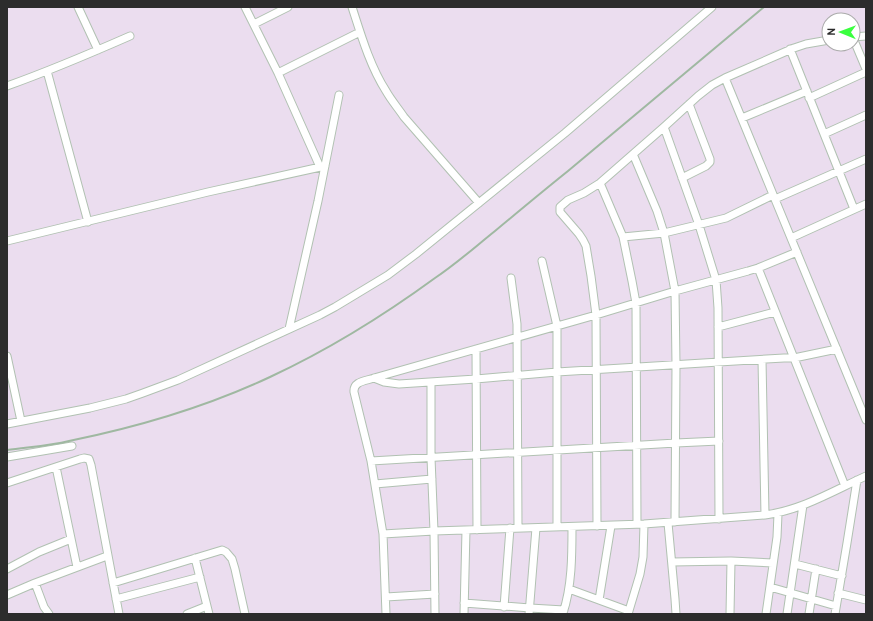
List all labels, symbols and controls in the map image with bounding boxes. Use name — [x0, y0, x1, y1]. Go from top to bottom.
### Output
north arrow — [821, 12, 861, 52]
text: N — [825, 28, 839, 36]

